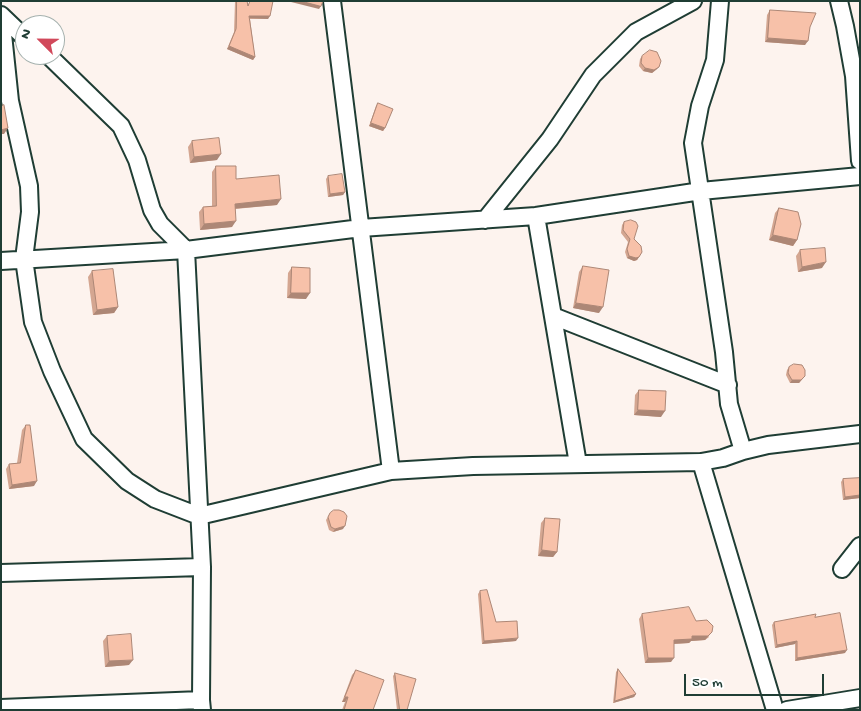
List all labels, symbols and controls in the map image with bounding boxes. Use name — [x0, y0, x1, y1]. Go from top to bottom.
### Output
north arrow — [15, 15, 65, 65]
text: N — [17, 27, 36, 42]
scale bar — [686, 664, 826, 696]
text: 50 m — [692, 674, 723, 692]

